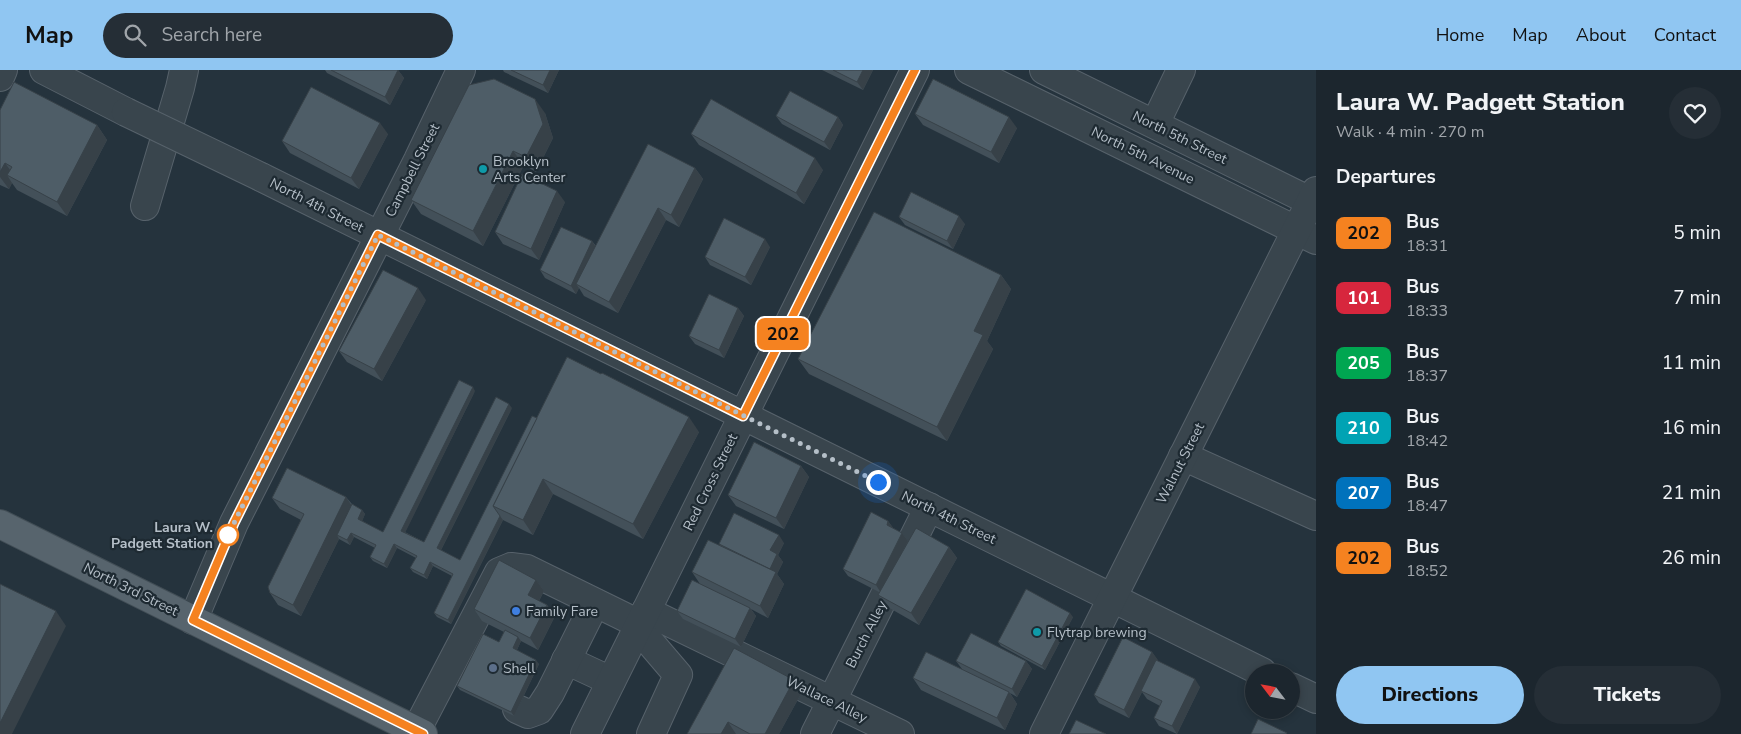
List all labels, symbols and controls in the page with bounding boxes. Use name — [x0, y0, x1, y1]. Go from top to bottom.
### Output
search box — [103, 13, 453, 58]
text: Map — [25, 19, 73, 51]
icon: search — [121, 21, 149, 49]
text: Search here — [161, 22, 262, 48]
text: Home — [1436, 23, 1484, 47]
text: Map — [1512, 23, 1548, 47]
text: About — [1576, 23, 1626, 47]
text: Contact — [1654, 23, 1716, 47]
text: Laura W. Padgett Station — [1336, 86, 1625, 118]
button: heart — [1669, 87, 1721, 139]
street label: North 5th Street — [1129, 106, 1230, 169]
street label: Campbell Street — [381, 120, 444, 220]
text: Walk · 4 min · 270 m — [1336, 121, 1484, 143]
street label: North 5th Avenue — [1088, 122, 1197, 189]
place label: Brooklyn Arts Center — [493, 152, 565, 187]
marker: Brooklyn Arts Center — [477, 163, 489, 175]
text: Departures — [1336, 164, 1436, 190]
street label: North 4th Street — [267, 174, 367, 237]
text: Bus — [1406, 209, 1439, 235]
text: 5 min — [1673, 220, 1721, 246]
text: 202 — [1347, 221, 1380, 245]
text: 18:31 — [1406, 235, 1448, 257]
text: Bus — [1406, 274, 1439, 300]
text: 7 min — [1673, 285, 1721, 311]
text: 101 — [1347, 286, 1380, 310]
text: 18:33 — [1406, 300, 1448, 322]
line badge: 202 — [754, 318, 812, 350]
text: 202 — [767, 322, 799, 346]
text: Bus — [1406, 339, 1439, 365]
text: 11 min — [1662, 350, 1721, 376]
text: 205 — [1347, 351, 1380, 375]
text: 18:37 — [1406, 365, 1448, 387]
text: Bus — [1406, 404, 1439, 430]
text: 16 min — [1662, 415, 1721, 441]
text: 210 — [1347, 416, 1380, 440]
street label: Walnut Street — [1152, 419, 1209, 507]
street label: Red Cross Street — [679, 430, 742, 534]
text: 18:42 — [1406, 430, 1448, 452]
text: Bus — [1406, 469, 1439, 495]
your location — [866, 470, 891, 495]
text: 21 min — [1662, 480, 1721, 506]
text: 207 — [1347, 481, 1380, 505]
street label: North 4th Street — [898, 486, 999, 549]
text: 18:47 — [1406, 495, 1448, 517]
place label: Laura W. Padgett Station — [111, 518, 213, 553]
marker: Laura W. Padgett Station — [217, 524, 239, 546]
text: Bus — [1406, 534, 1439, 560]
text: 26 min — [1662, 545, 1721, 571]
text: 202 — [1347, 546, 1380, 570]
street label: North 3rd Street — [80, 558, 181, 621]
text: 18:52 — [1406, 560, 1448, 582]
street label: Burch Alley — [841, 597, 892, 671]
place label: Family Fare — [526, 602, 598, 621]
marker: Family Fare — [510, 605, 522, 617]
place label: Flytrap brewing — [1047, 623, 1147, 642]
marker: Flytrap brewing — [1031, 626, 1043, 638]
place label: Shell — [503, 659, 536, 678]
marker: Shell — [487, 662, 499, 674]
north arrow — [1245, 664, 1300, 719]
map controls — [1245, 664, 1300, 719]
button: Directions — [1336, 666, 1524, 724]
button: Tickets — [1534, 666, 1721, 724]
street label: Wallace Alley — [783, 672, 871, 728]

